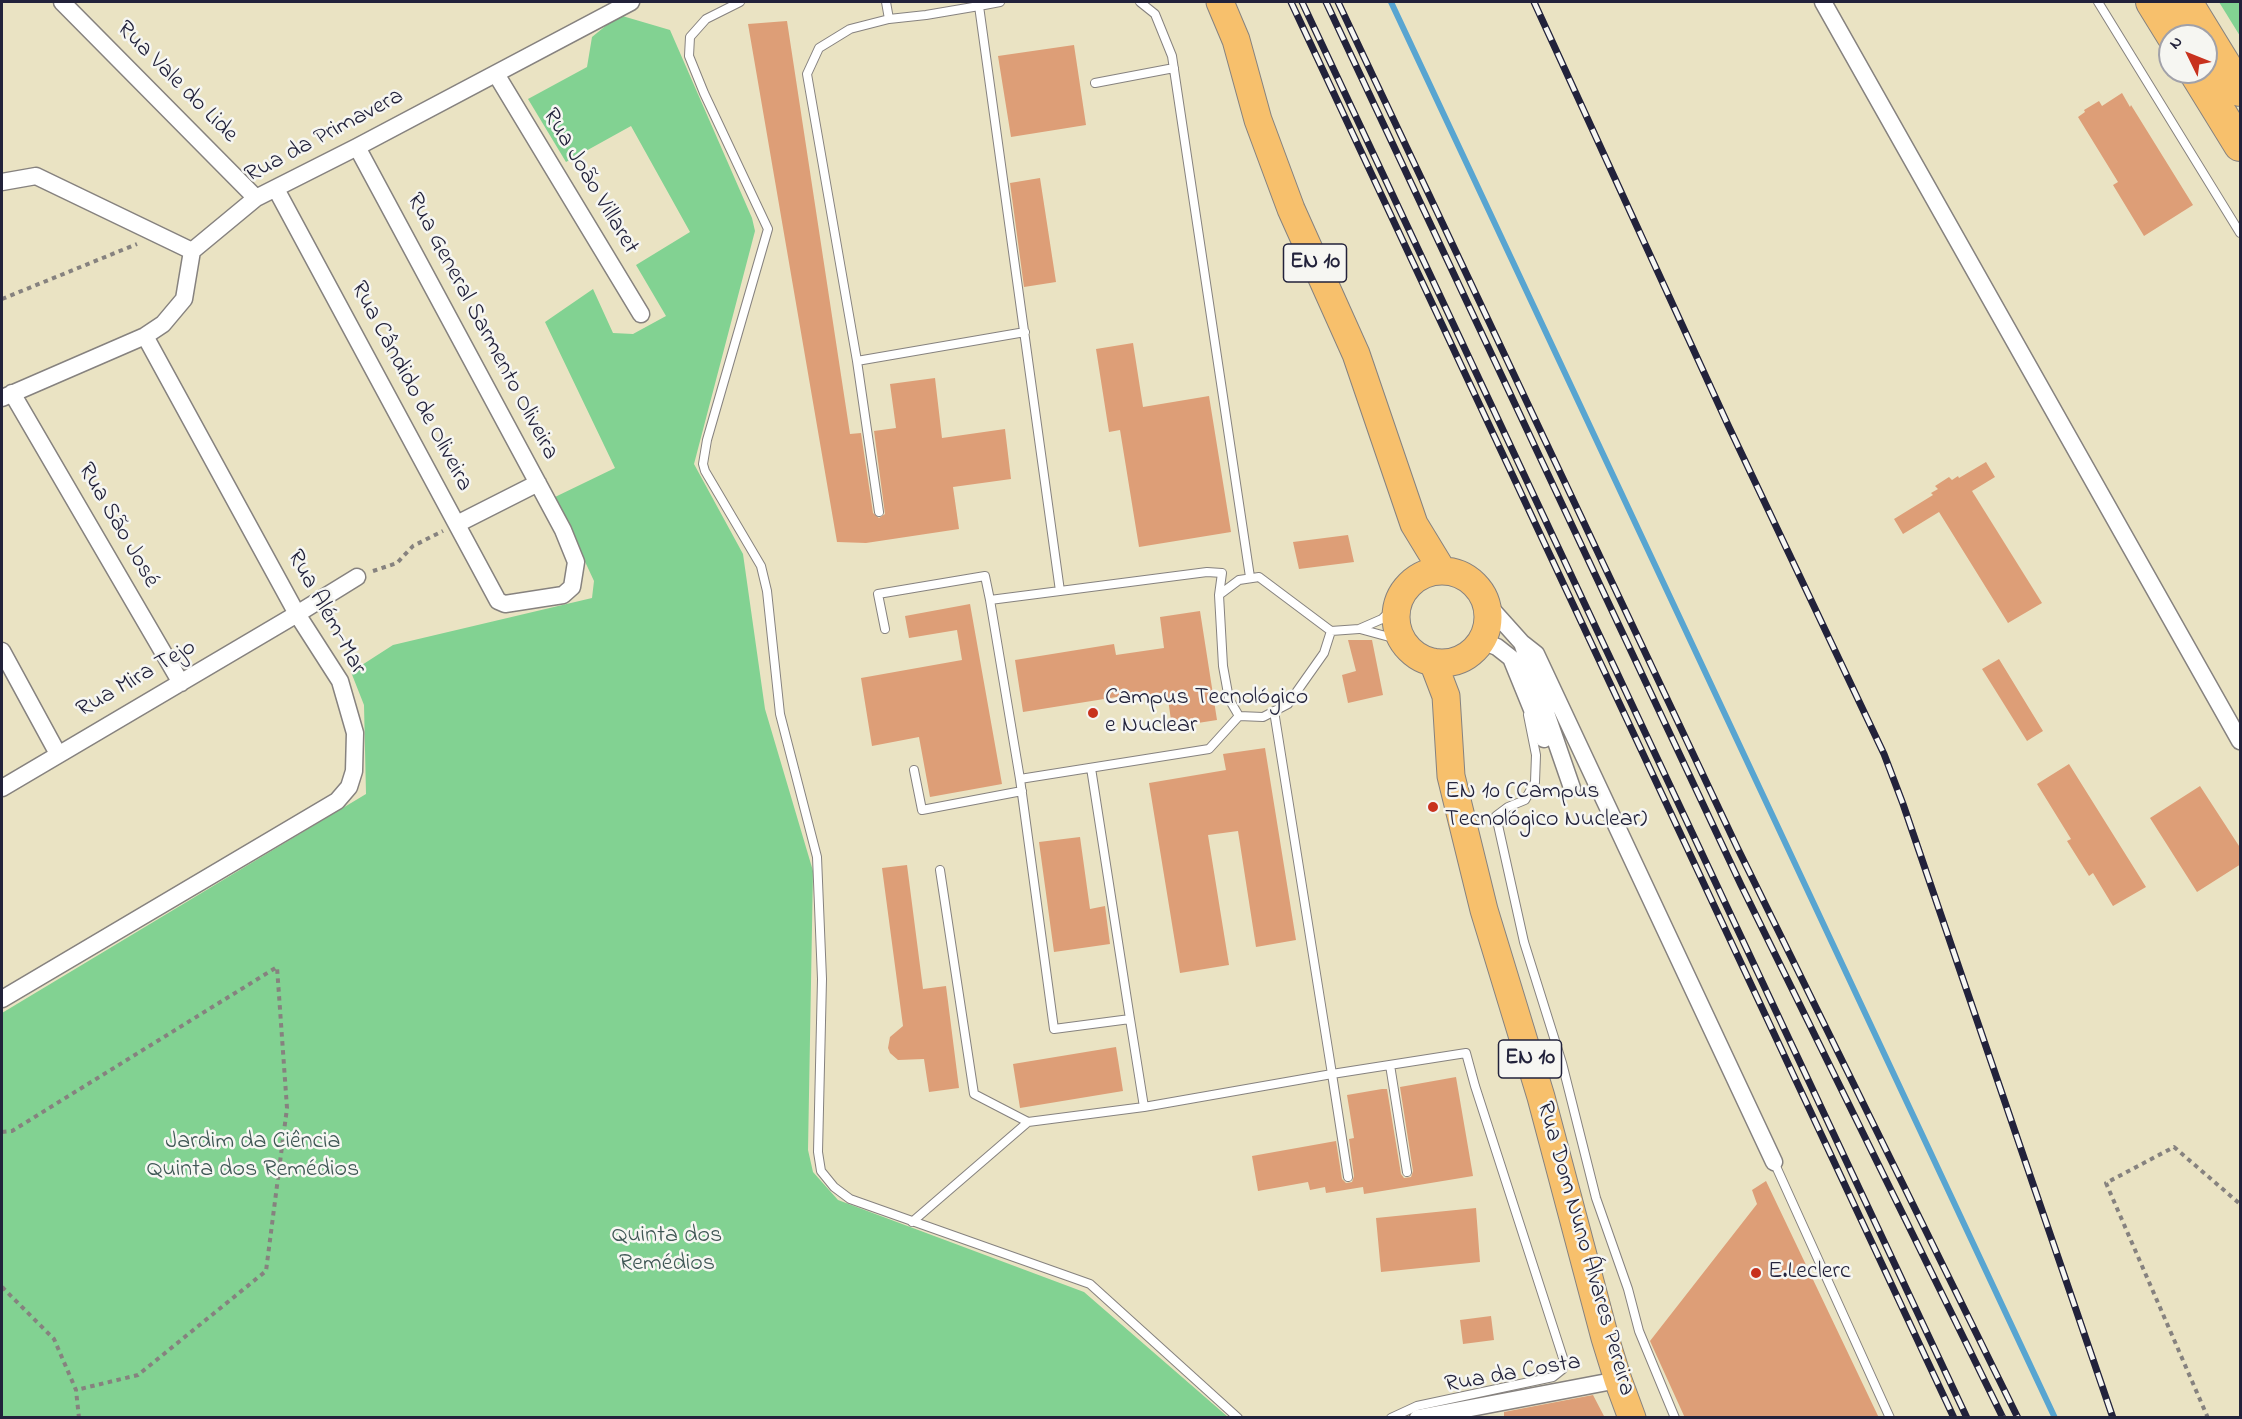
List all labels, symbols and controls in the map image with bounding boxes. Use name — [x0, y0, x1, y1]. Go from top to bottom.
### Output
street label: Rua Vale do Lide — [109, 16, 243, 150]
north arrow — [2158, 24, 2218, 84]
text: N — [2164, 31, 2189, 55]
street label: Rua da Primavera — [241, 83, 409, 191]
street label: Rua João Villaret — [534, 104, 644, 260]
street label: Rua General Sarmento Oliveira — [398, 189, 564, 465]
road number: EN 10 — [1284, 244, 1346, 282]
street label: Rua Cândido de Oliveira — [342, 277, 478, 497]
street label: Rua São José — [70, 459, 164, 593]
street label: Rua Além-Mar — [279, 546, 371, 680]
street label: Rua Mira Tejo — [72, 634, 202, 726]
place label: Campus Tecnológico e Nuclear — [1105, 685, 1308, 741]
marker: Campus Tecnológico e Nuclear — [1086, 706, 1100, 720]
place label: EN 10 (Campus Tecnológico Nuclear) — [1445, 779, 1647, 835]
marker: EN 10 (Campus Tecnológico Nuclear) — [1426, 800, 1440, 814]
road number: EN 10 — [1498, 1040, 1562, 1078]
street label: Rua Dom Nuno Álvares Pereira — [1528, 1099, 1640, 1399]
park label: Jardim da Ciência Quinta dos Remédios — [147, 1129, 359, 1185]
park label: Quinta dos Remédios — [612, 1223, 722, 1279]
place label: E.Leclerc — [1768, 1259, 1851, 1287]
marker: E.Leclerc — [1749, 1266, 1763, 1280]
street label: Rua da Costa — [1443, 1349, 1583, 1401]

